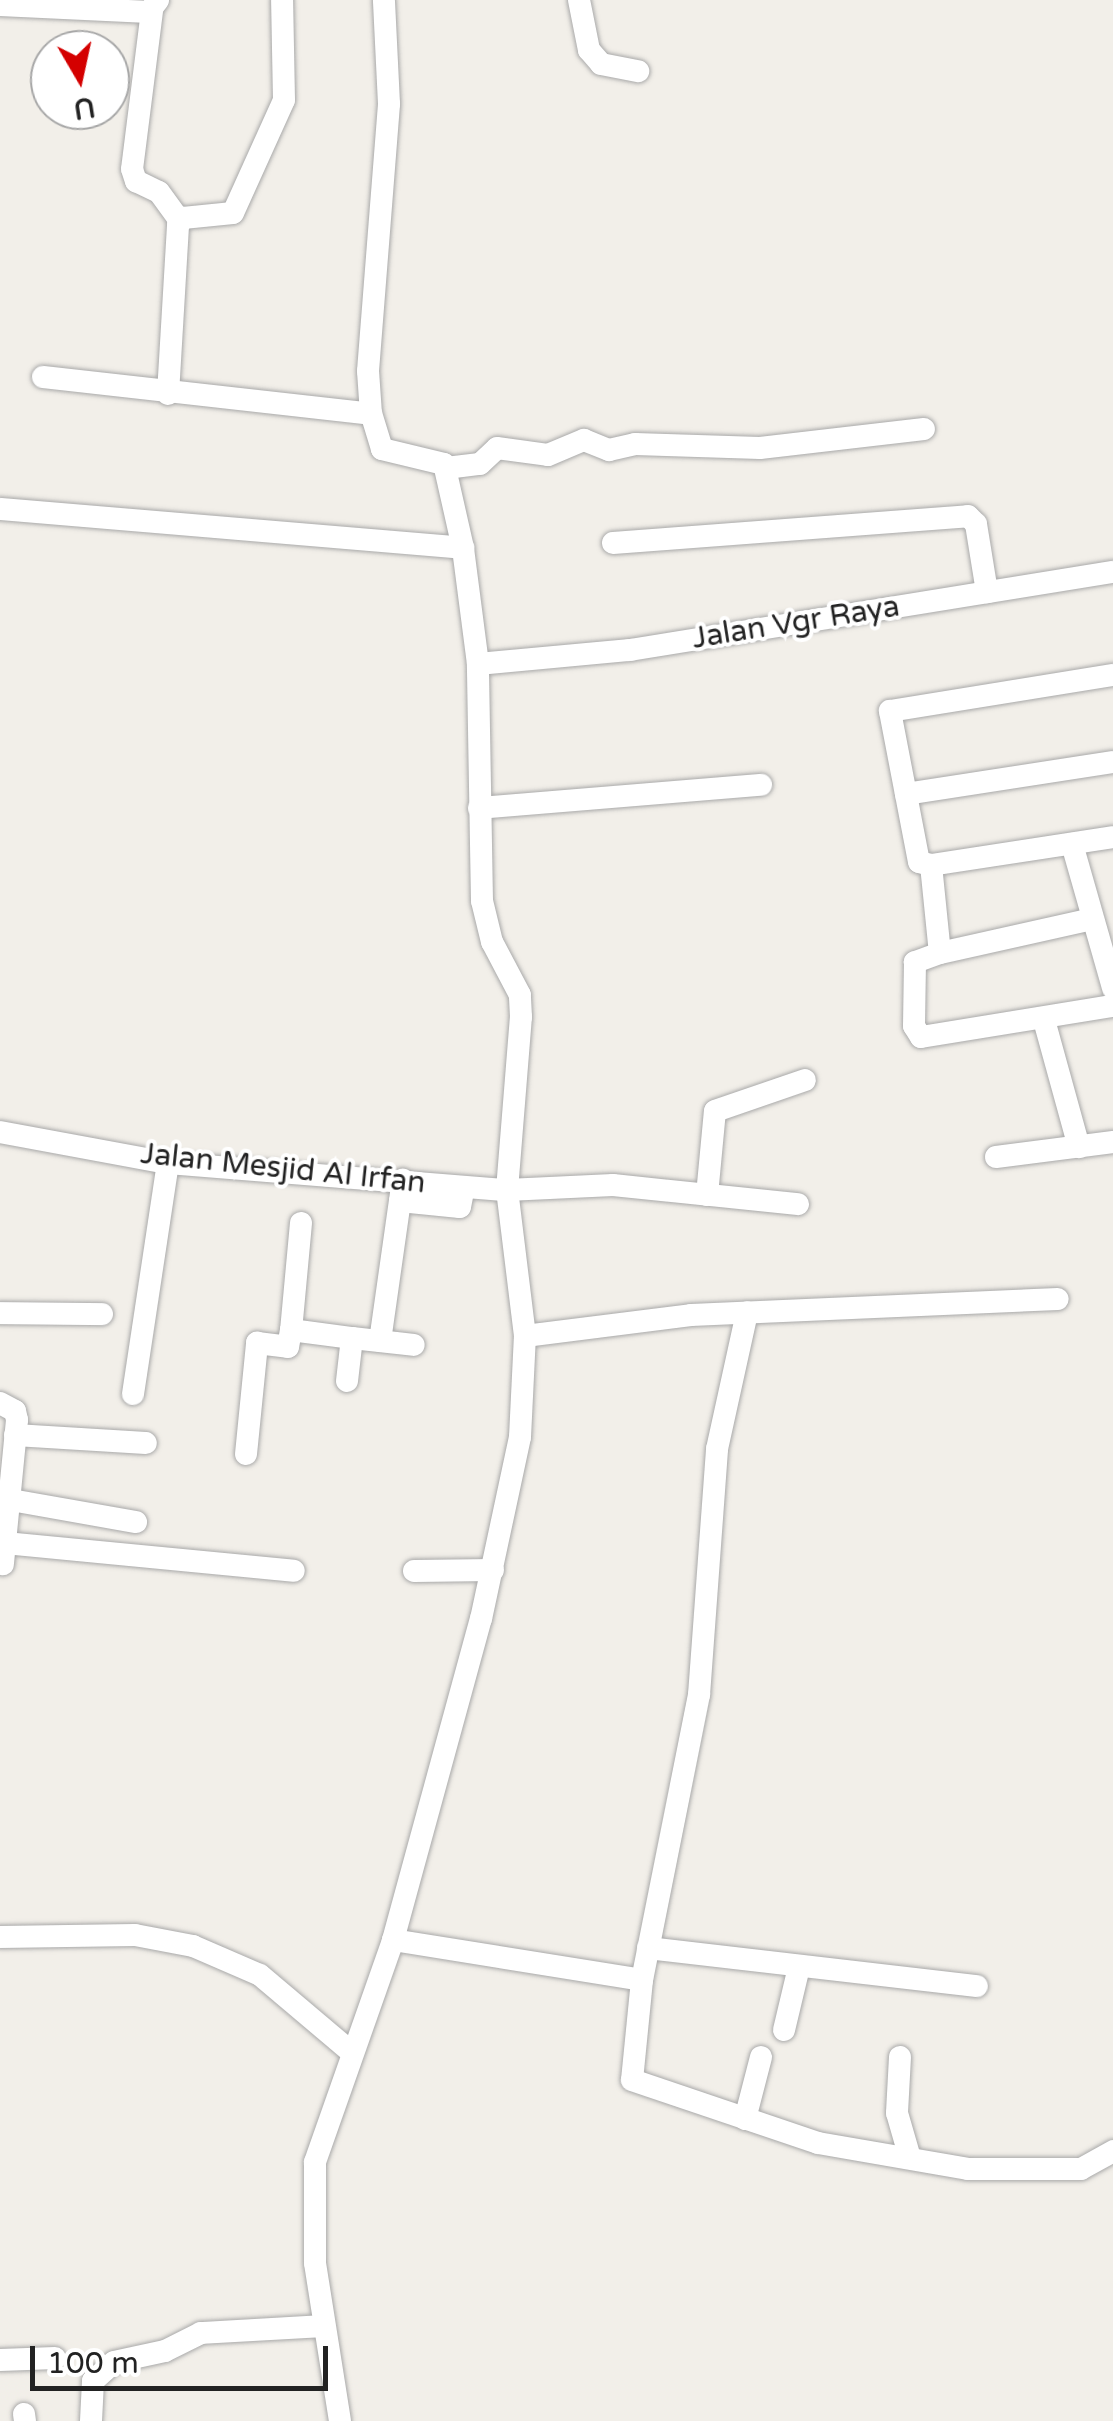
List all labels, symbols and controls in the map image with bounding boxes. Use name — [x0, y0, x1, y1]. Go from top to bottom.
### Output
north arrow — [30, 30, 130, 130]
text: U — [71, 89, 98, 126]
street label: Jalan Vgr Raya — [690, 589, 902, 657]
street label: Jalan Mesjid Al Irfan — [139, 1136, 427, 1202]
scale bar — [35, 2326, 332, 2388]
text: 100 m — [47, 2345, 139, 2382]

